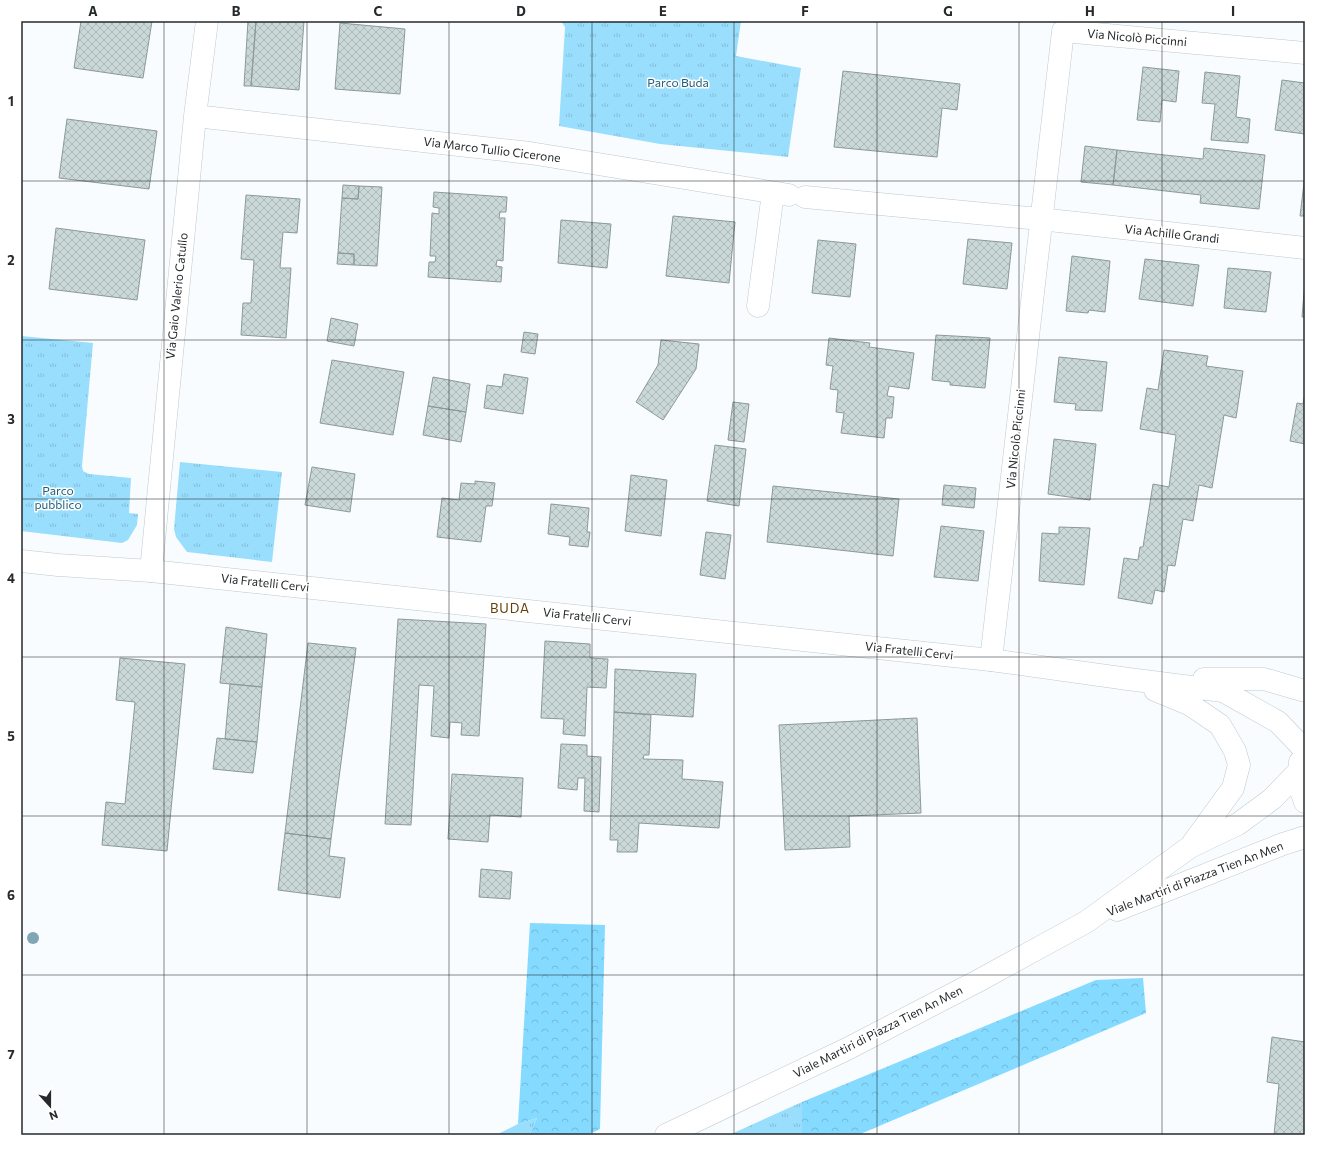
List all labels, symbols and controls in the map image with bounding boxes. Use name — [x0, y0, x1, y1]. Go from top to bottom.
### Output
text: A — [88, 3, 98, 19]
text: B — [232, 3, 241, 19]
text: C — [374, 3, 383, 19]
text: D — [516, 3, 526, 19]
text: E — [659, 3, 667, 19]
text: F — [801, 3, 809, 19]
text: G — [943, 3, 953, 19]
text: H — [1085, 3, 1095, 19]
text: I — [1231, 3, 1235, 19]
street label: Via Nicolò Piccinni — [1087, 26, 1188, 48]
park label: Parco Buda — [647, 75, 709, 89]
text: 1 — [8, 93, 14, 109]
street label: Via Marco Tullio Cicerone — [423, 134, 562, 164]
street label: Via Achille Grandi — [1124, 221, 1220, 245]
street label: Via Gaio Valerio Catullo — [162, 232, 190, 360]
text: 2 — [7, 252, 15, 268]
street label: Via Nicolò Piccinni — [1003, 388, 1027, 489]
text: 3 — [7, 411, 15, 427]
park label: Parco pubblico — [34, 483, 82, 511]
text: 4 — [7, 570, 15, 586]
street label: Via Fratelli Cervi — [220, 570, 310, 594]
district label: BUDA — [490, 600, 530, 616]
street label: Via Fratelli Cervi — [542, 604, 632, 628]
street label: Via Fratelli Cervi — [864, 638, 954, 662]
text: 5 — [7, 728, 15, 744]
street label: Viale Martiri di Piazza Tien An Men — [1104, 838, 1285, 918]
text: 6 — [7, 887, 15, 903]
street label: Viale Martiri di Piazza Tien An Men — [791, 982, 964, 1080]
text: 7 — [7, 1046, 15, 1062]
north arrow — [30, 1086, 70, 1126]
text: N — [48, 1108, 60, 1123]

